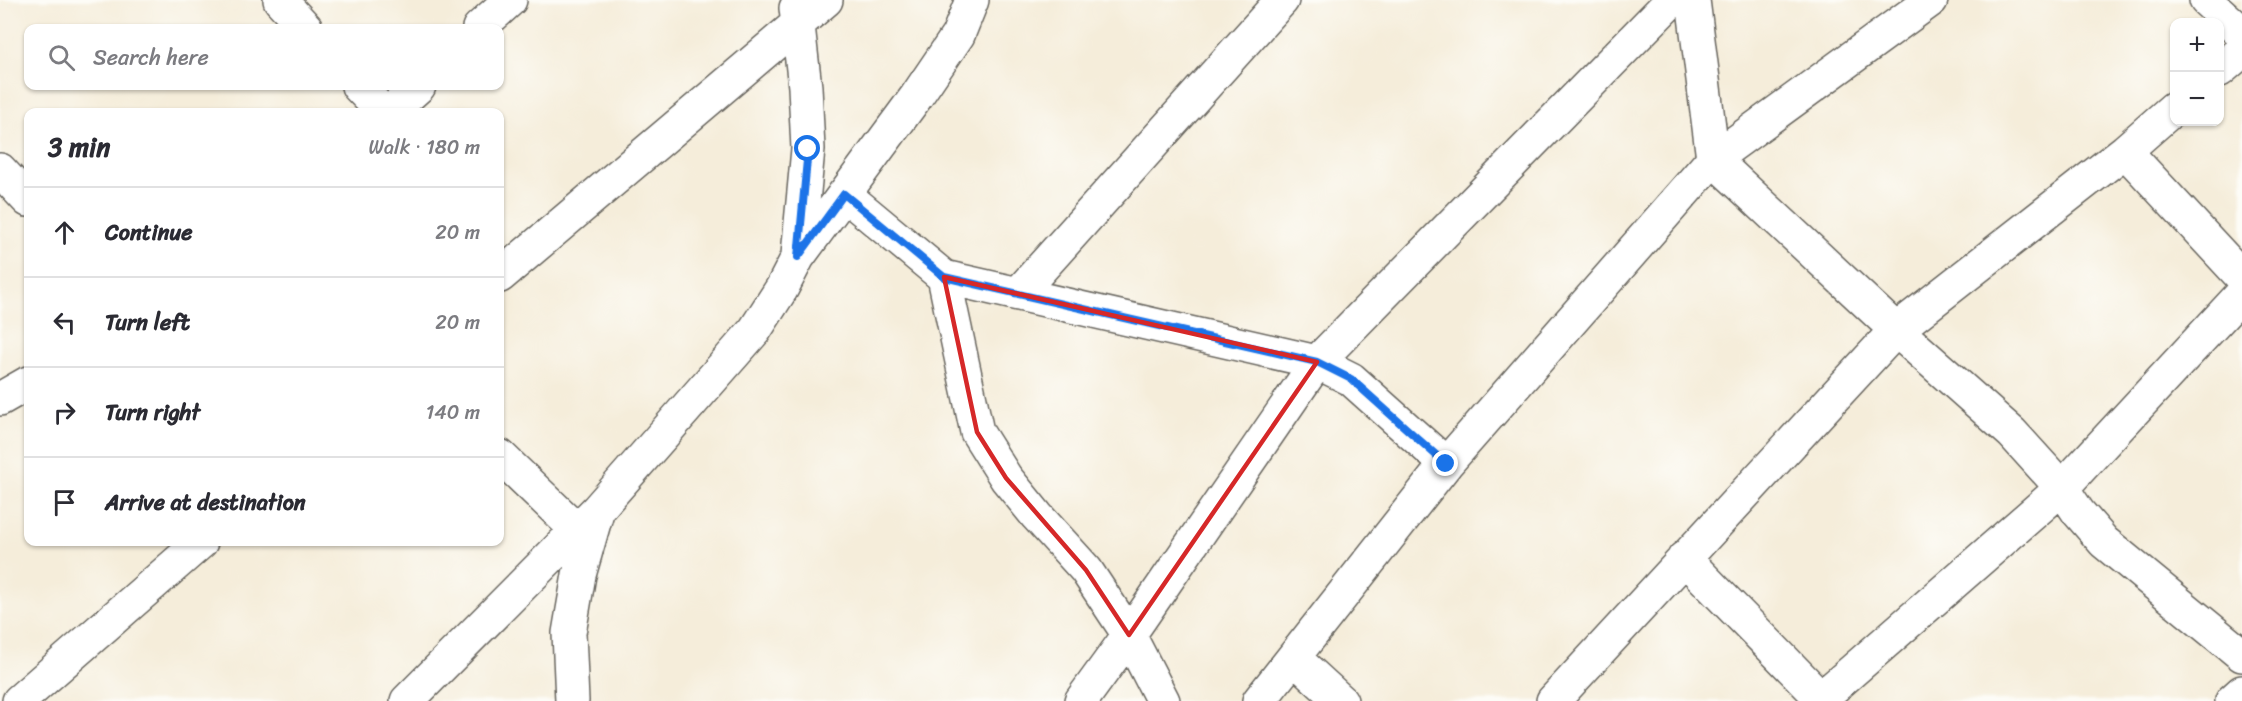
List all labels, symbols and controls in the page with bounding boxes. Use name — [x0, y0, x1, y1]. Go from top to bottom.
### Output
map controls — [2170, 18, 2224, 126]
button: + — [2170, 18, 2224, 72]
search box — [24, 24, 504, 90]
text: Search here — [93, 38, 209, 77]
icon: search — [45, 41, 78, 74]
button: − — [2170, 72, 2224, 126]
text: 3 min — [48, 124, 110, 170]
text: Walk · 180 m — [369, 130, 480, 165]
route start — [794, 135, 820, 161]
text: Continue — [105, 213, 193, 252]
text: 20 m — [435, 215, 480, 250]
icon: ahead — [48, 216, 81, 249]
text: Turn left — [105, 303, 190, 342]
text: 20 m — [435, 305, 480, 340]
icon: left — [48, 306, 81, 339]
text: Turn right — [105, 393, 200, 432]
text: 140 m — [426, 395, 480, 430]
icon: right — [48, 396, 81, 429]
route end — [1432, 450, 1458, 476]
text: Arrive at destination — [105, 483, 306, 522]
icon: arrive — [48, 486, 81, 519]

